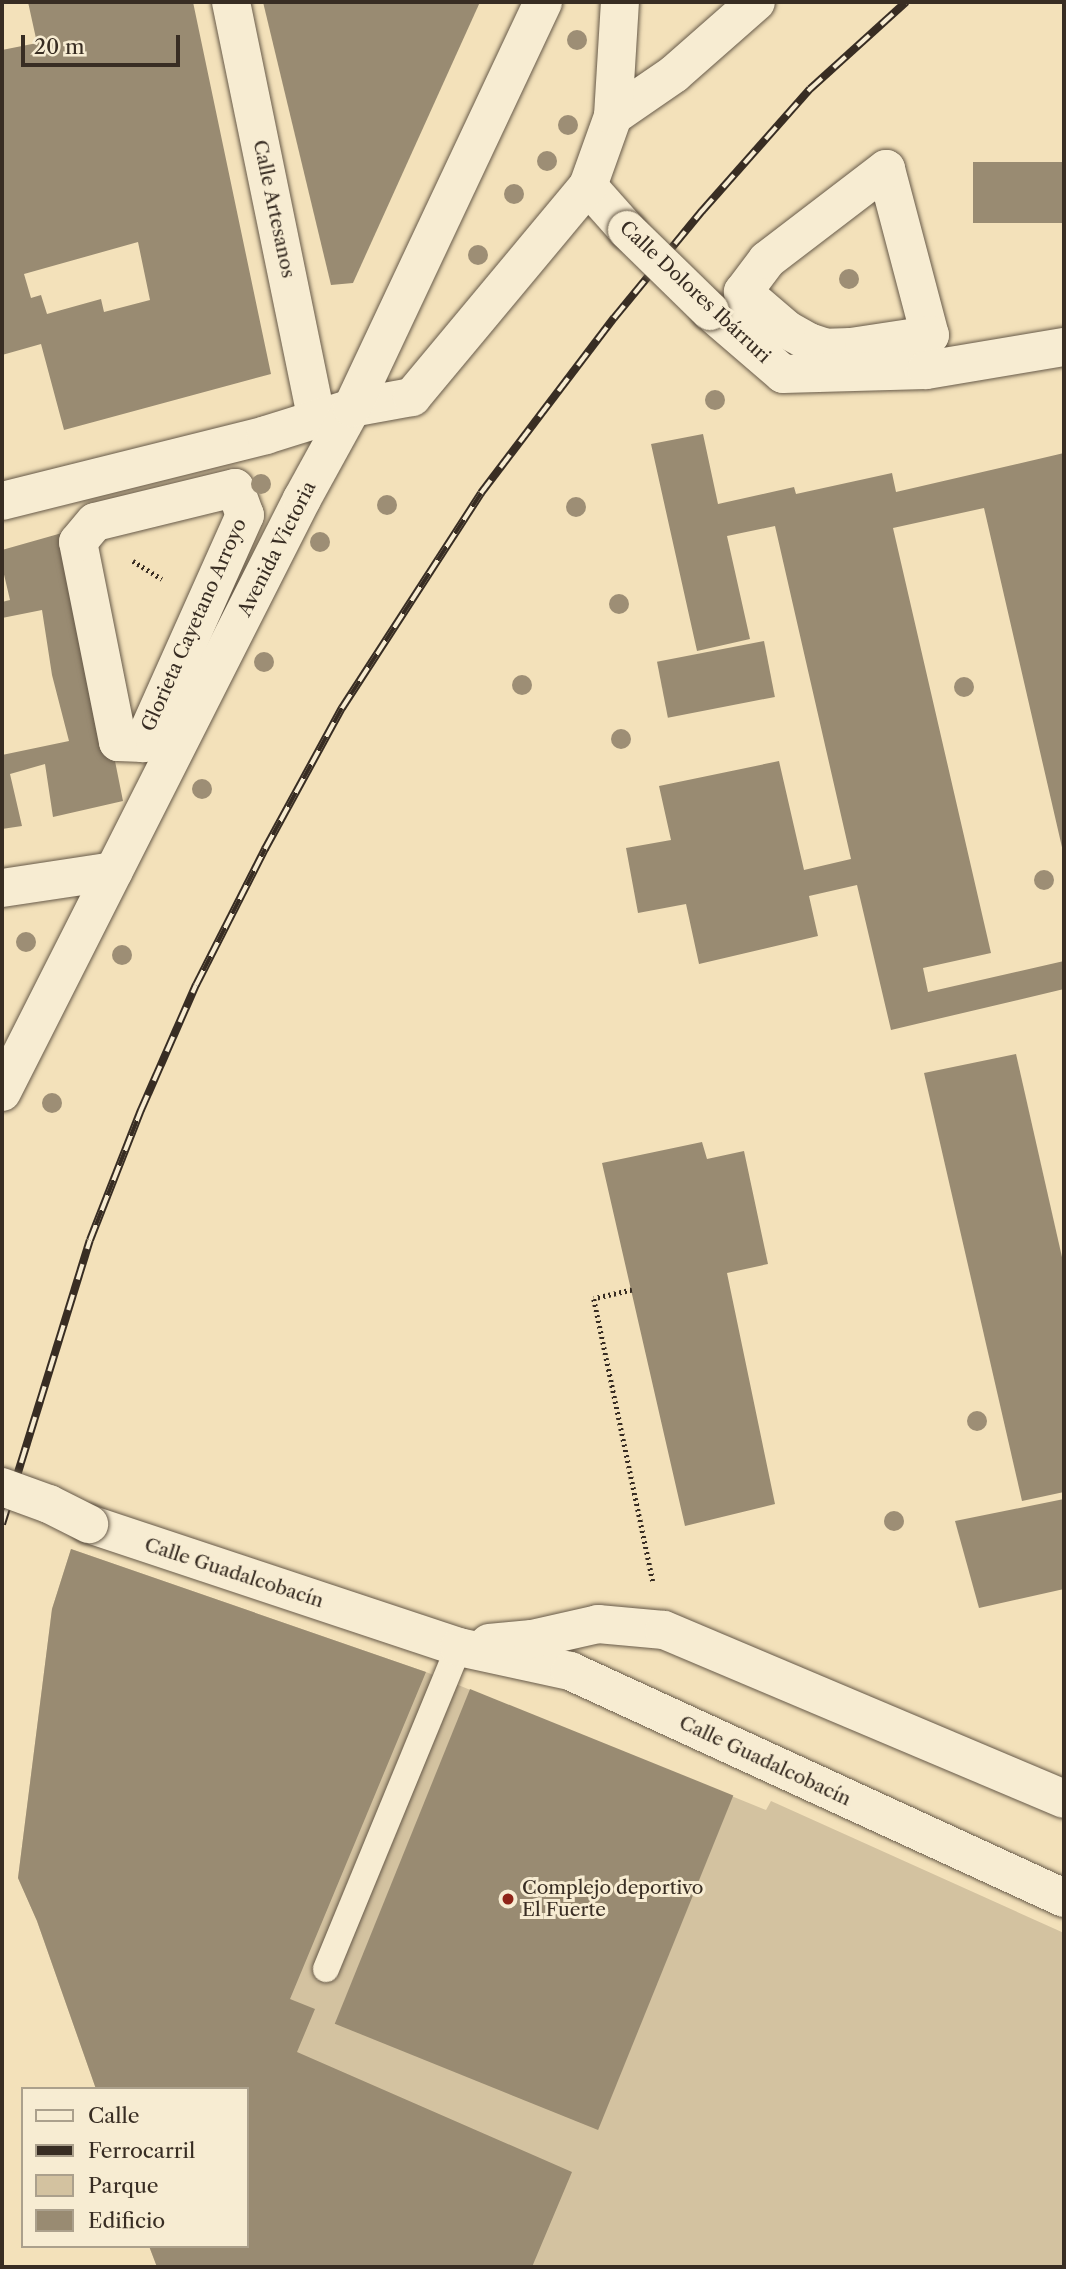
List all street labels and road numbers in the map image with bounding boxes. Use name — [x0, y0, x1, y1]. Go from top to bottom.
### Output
street label: Calle Artesanos — [248, 138, 300, 280]
street label: Calle Dolores Ibárruri — [615, 216, 775, 368]
street label: Avenida Victoria — [233, 477, 321, 621]
street label: Glorieta Cayetano Arroyo — [136, 515, 252, 735]
street label: Calle Guadalcobacín — [142, 1533, 326, 1613]
street label: Calle Guadalcobacín — [676, 1711, 854, 1811]

